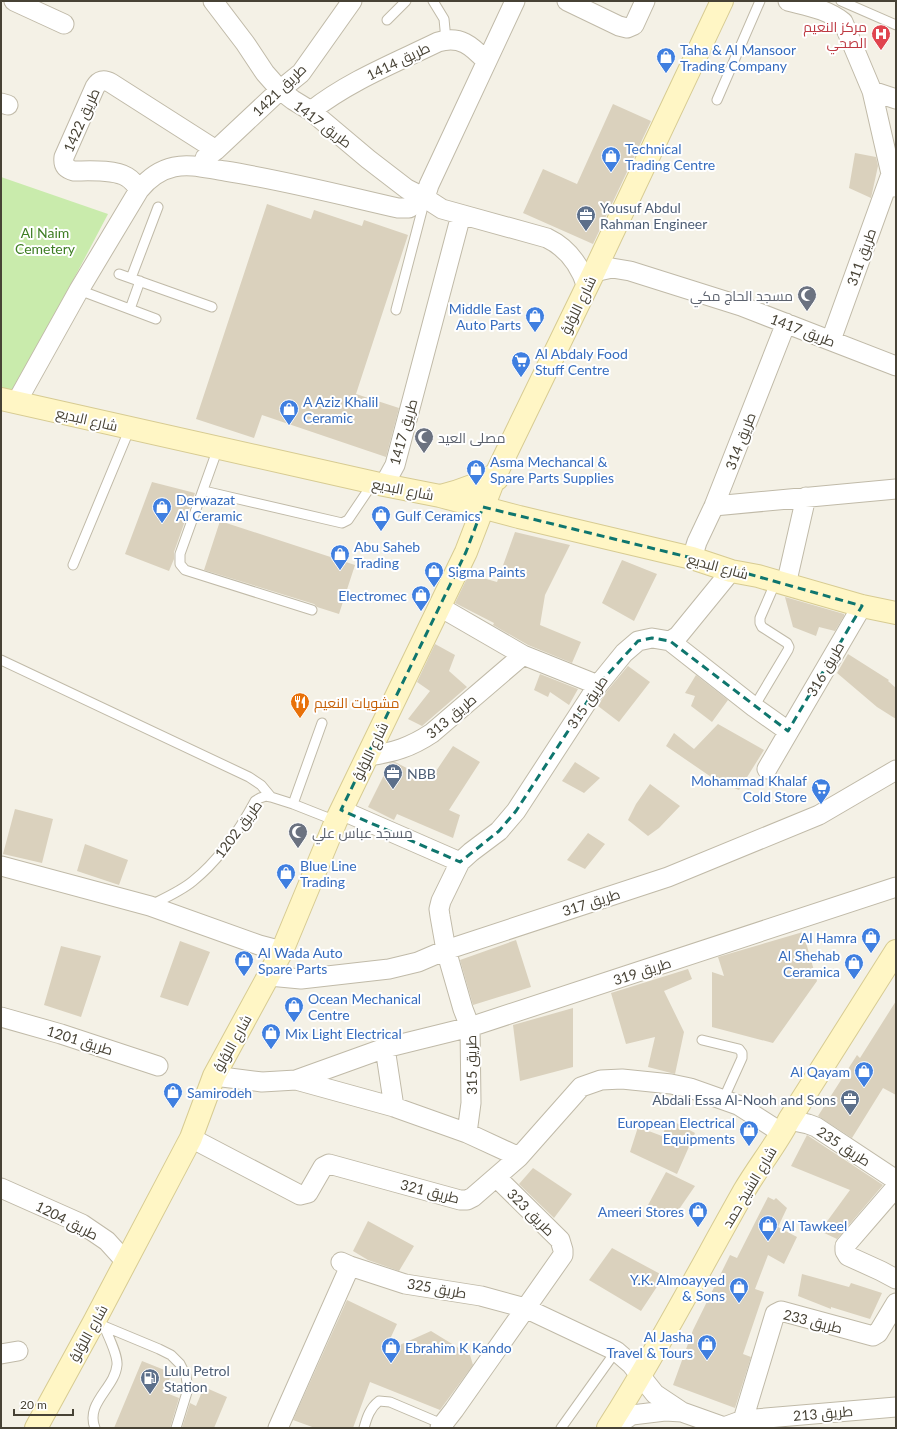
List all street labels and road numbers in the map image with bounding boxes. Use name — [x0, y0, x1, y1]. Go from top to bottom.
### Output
street label: طريق 1414 — [364, 38, 433, 84]
street label: طريق 1421 — [249, 60, 310, 120]
street label: طريق 1422 — [59, 85, 104, 155]
street label: طريق 1417 — [290, 97, 355, 152]
street label: طريق 311 — [843, 226, 880, 288]
street label: شارع اللؤلؤ — [557, 273, 600, 337]
street label: طريق 1417 — [768, 310, 838, 351]
street label: طريق 1417 — [385, 397, 422, 467]
street label: شارع البديع — [54, 404, 119, 435]
street label: طريق 314 — [721, 410, 760, 472]
street label: شارع البديع — [371, 475, 435, 504]
street label: شارع البديع — [685, 550, 750, 583]
street label: طريق 316 — [803, 639, 848, 700]
street label: طريق 315 — [563, 672, 612, 732]
street label: طريق 313 — [423, 690, 480, 743]
street label: شارع اللؤلؤ — [349, 719, 392, 783]
street label: طريق 1202 — [211, 797, 266, 862]
street label: طريق 317 — [560, 885, 622, 920]
street label: طريق 319 — [611, 954, 673, 989]
street label: شارع اللؤلؤ — [209, 1011, 255, 1075]
street label: طريق 1201 — [45, 1022, 115, 1059]
street label: طريق 315 — [462, 1035, 481, 1095]
street label: طريق 235 — [814, 1123, 874, 1170]
street label: شارع الشيخ حمد — [718, 1143, 781, 1231]
street label: طريق 321 — [399, 1176, 461, 1207]
street label: طريق 323 — [503, 1185, 558, 1240]
street label: طريق 1204 — [32, 1197, 101, 1244]
street label: طريق 325 — [406, 1274, 468, 1303]
street label: شارع اللؤلؤ — [65, 1301, 111, 1365]
street label: طريق 233 — [782, 1306, 844, 1337]
street label: طريق 213 — [792, 1402, 854, 1425]

